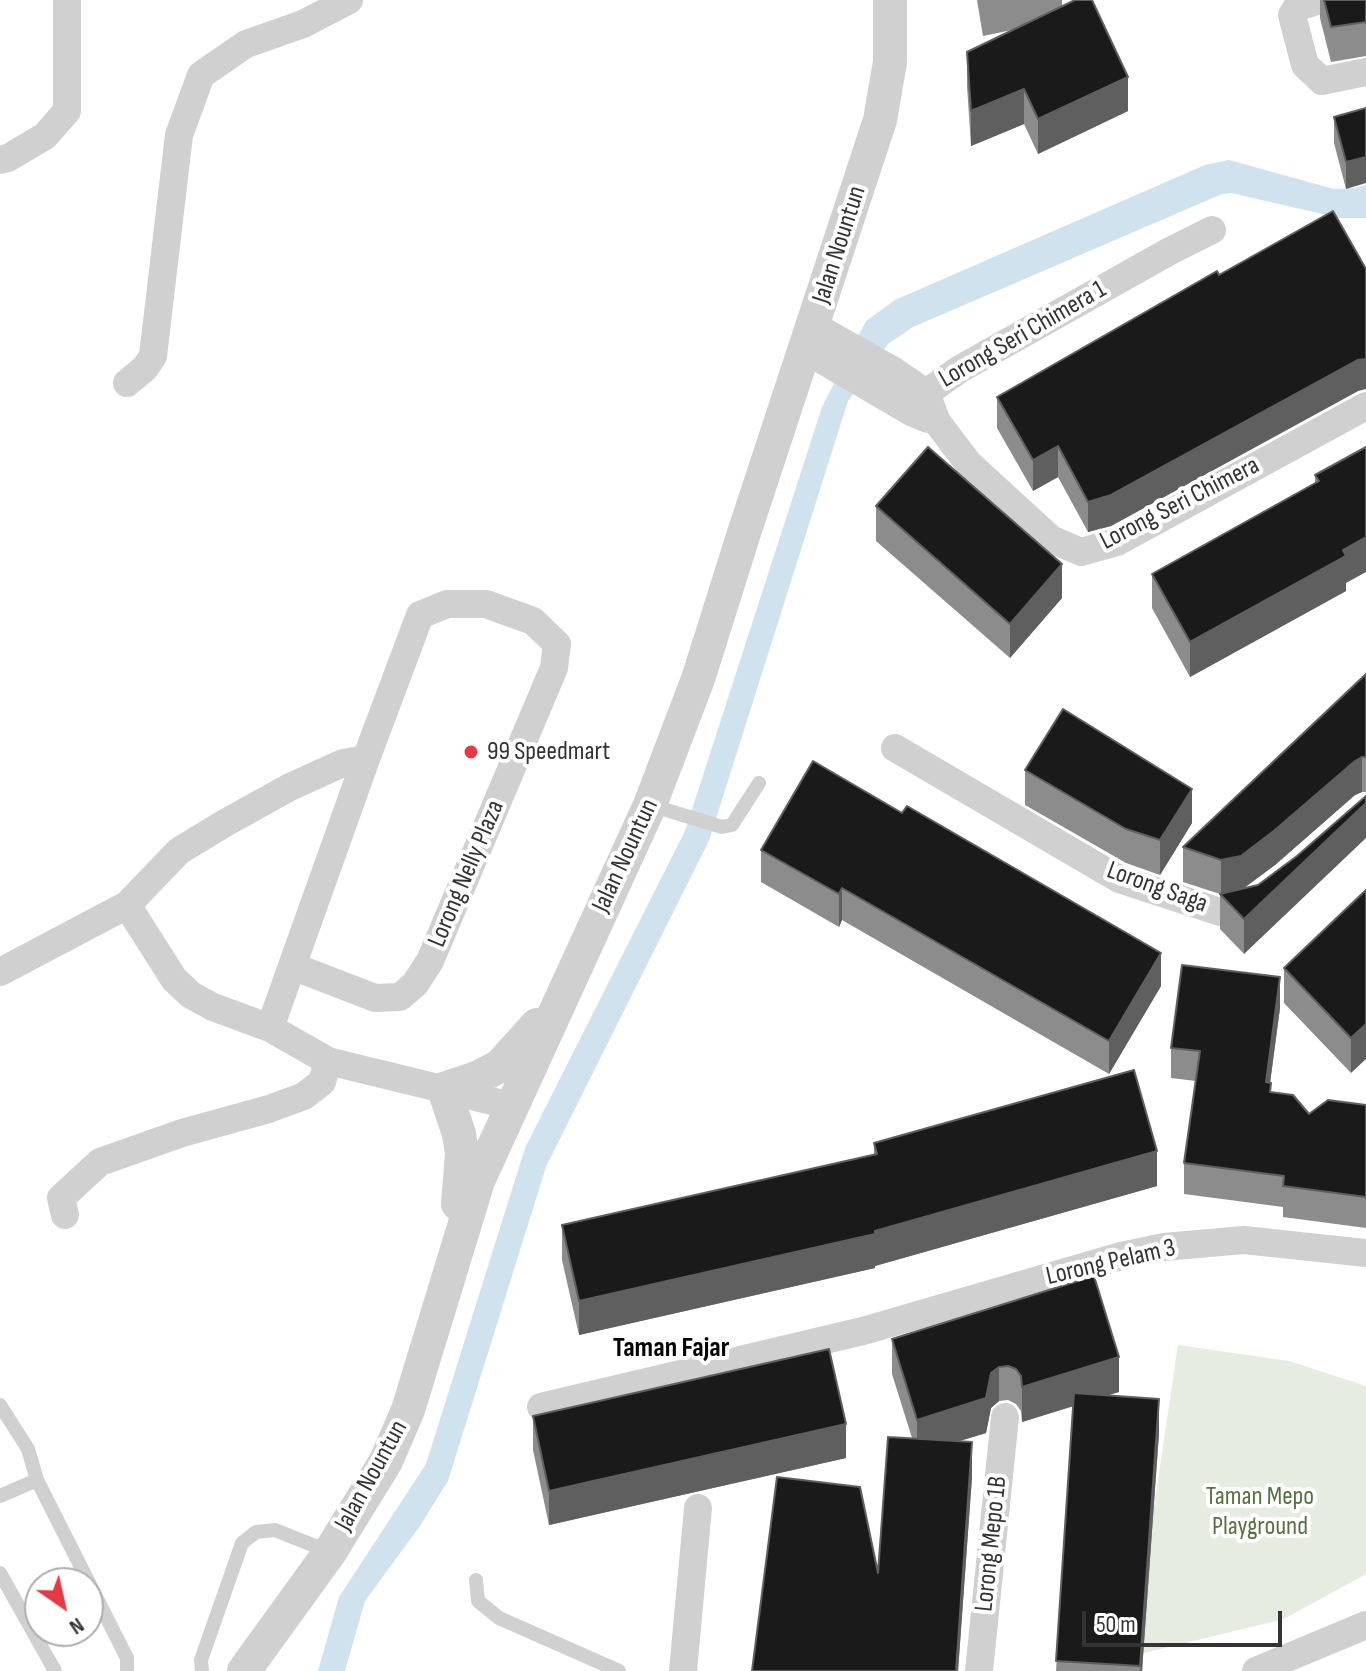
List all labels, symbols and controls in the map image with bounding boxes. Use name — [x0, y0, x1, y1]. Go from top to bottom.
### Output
street label: Jalan Nountun — [806, 182, 874, 308]
street label: Lorong Seri Chimera 1 — [934, 275, 1112, 395]
street label: Lorong Seri Chimera — [1095, 451, 1265, 557]
place label: 99 Speedmart — [487, 736, 610, 768]
marker: 99 Speedmart — [462, 743, 480, 761]
street label: Jalan Nountun — [586, 794, 666, 918]
street label: Lorong Nelly Plaza — [422, 796, 512, 952]
street label: Lorong Saga — [1102, 855, 1212, 921]
street label: Lorong Pelam 3 — [1043, 1233, 1179, 1293]
district label: Taman Fajar — [613, 1332, 729, 1366]
street label: Jalan Nountun — [329, 1415, 415, 1537]
street label: Lorong Mepo 1B — [969, 1475, 1015, 1613]
park label: Taman Mepo Playground — [1206, 1481, 1314, 1542]
north arrow — [24, 1567, 104, 1647]
scale bar — [1086, 1595, 1286, 1645]
text: 50 m — [1096, 1610, 1136, 1639]
text: N — [64, 1611, 89, 1640]

